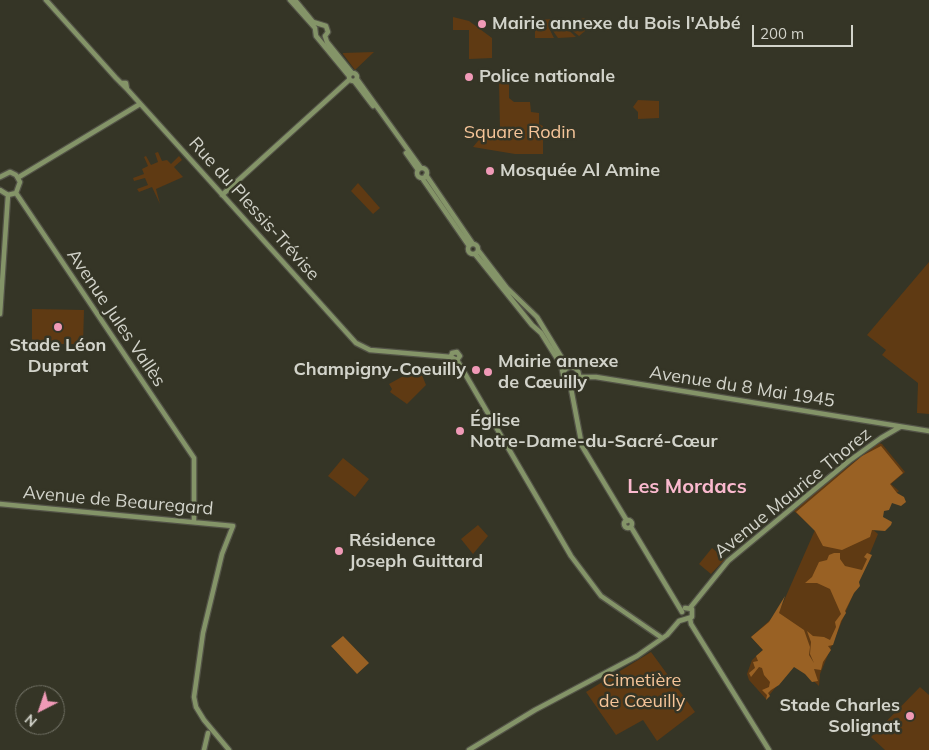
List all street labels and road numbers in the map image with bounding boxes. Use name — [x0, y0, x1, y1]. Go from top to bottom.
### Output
street label: Rue du Plessis-Trévise — [184, 133, 324, 285]
street label: Avenue Jules Vallès — [62, 245, 170, 391]
street label: Avenue du 8 Mai 1945 — [648, 362, 836, 412]
street label: Avenue Maurice Thorez — [710, 423, 876, 563]
street label: Avenue de Beauregard — [22, 482, 214, 520]

